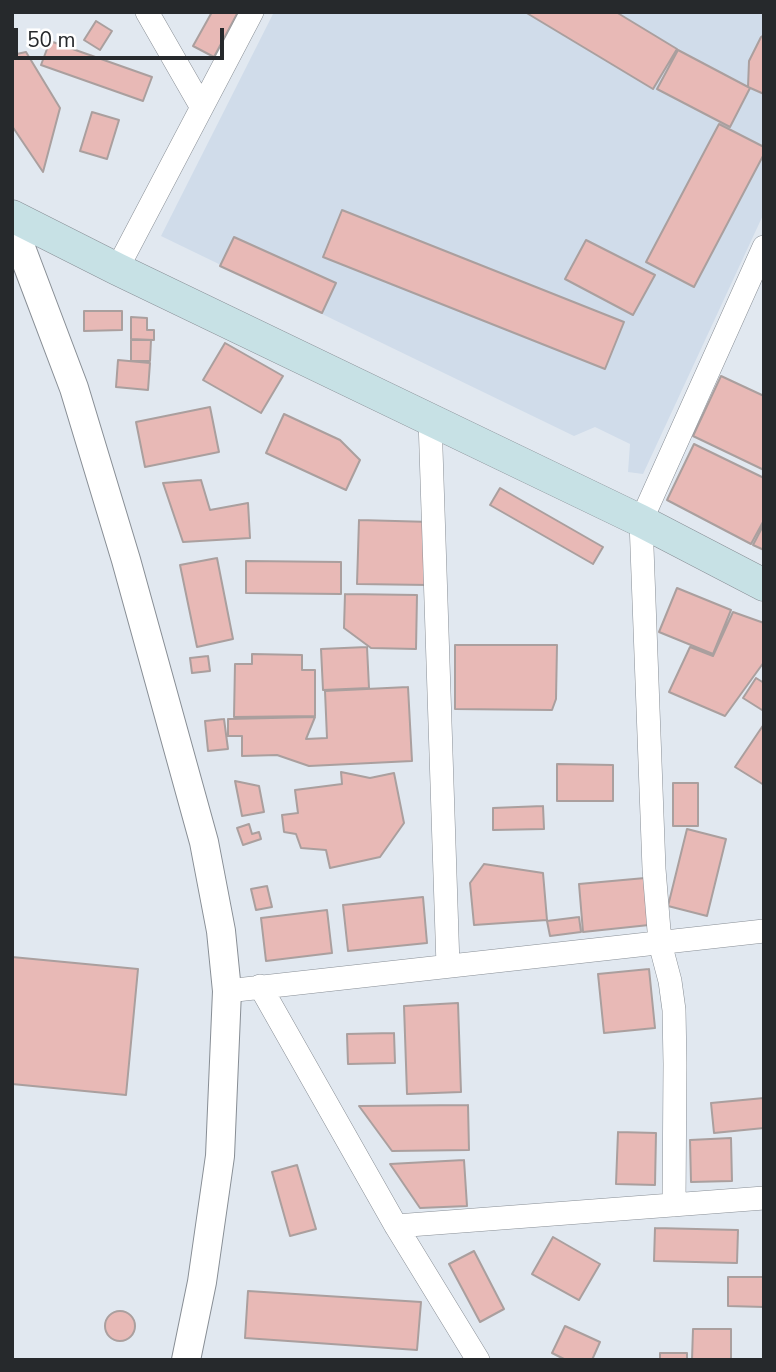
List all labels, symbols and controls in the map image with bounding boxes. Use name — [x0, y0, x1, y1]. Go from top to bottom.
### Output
scale bar — [18, 14, 228, 58]
text: 50 m — [27, 26, 76, 54]

